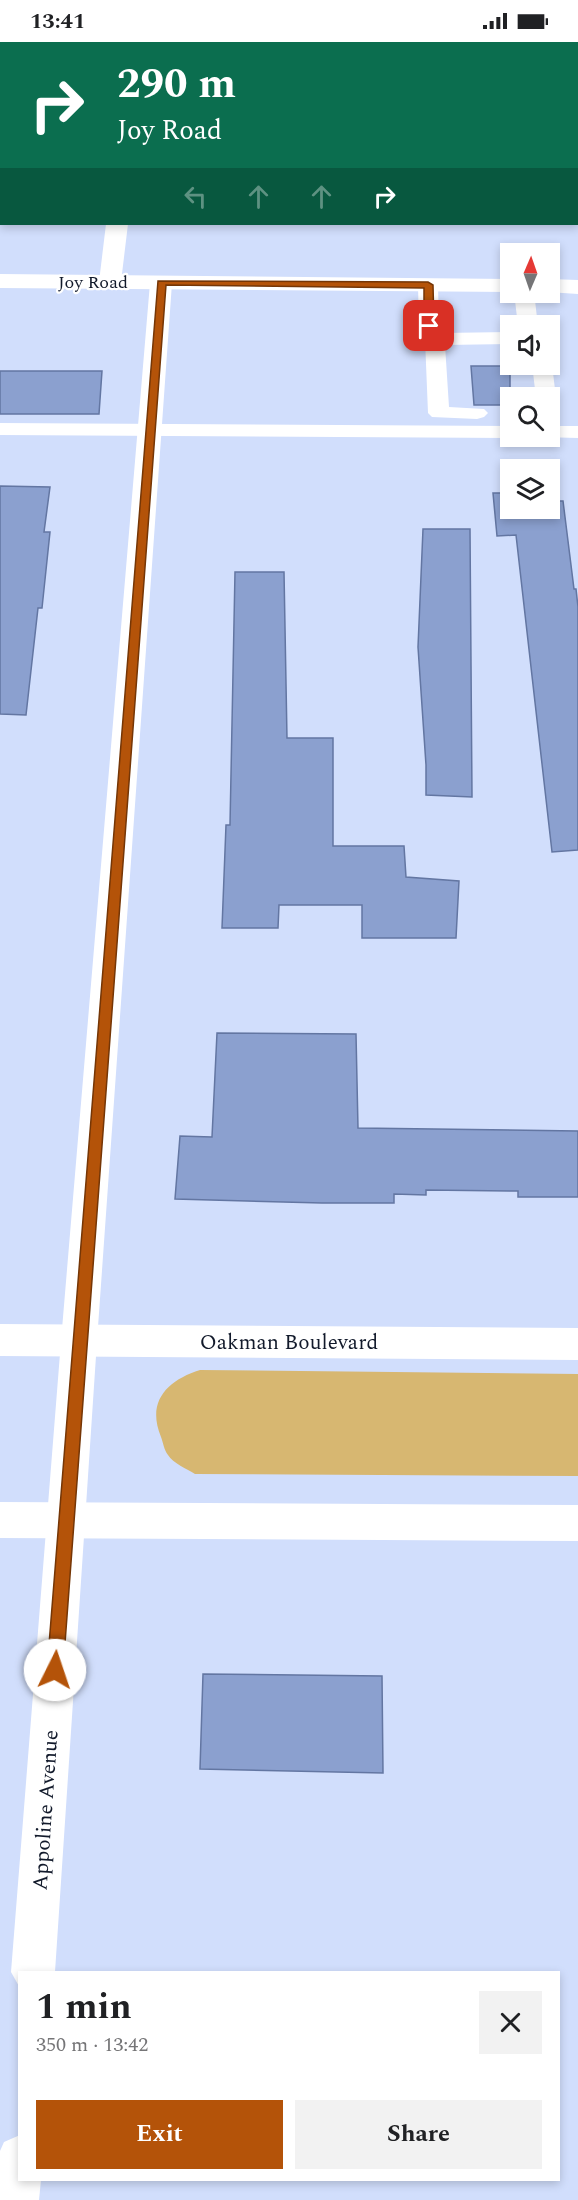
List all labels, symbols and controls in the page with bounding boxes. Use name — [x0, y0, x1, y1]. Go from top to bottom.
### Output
text: 13:41 — [30, 5, 85, 38]
text: 290 m — [117, 53, 236, 116]
icon: right — [18, 66, 96, 144]
text: Joy Road — [117, 110, 222, 152]
icon: left — [179, 180, 212, 213]
icon: ahead — [242, 180, 275, 213]
icon: ahead — [305, 180, 338, 213]
icon: right — [368, 180, 401, 213]
north arrow — [500, 243, 560, 303]
map controls — [500, 243, 560, 519]
street label: Joy Road — [58, 269, 128, 296]
pin — [403, 300, 454, 351]
icon: arrive — [412, 309, 445, 342]
button: sound — [500, 315, 560, 375]
button: search — [500, 387, 560, 447]
button: layers — [500, 459, 560, 519]
street label: Oakman Boulevard — [200, 1327, 378, 1359]
position arrow — [23, 1638, 87, 1702]
street label: Appoline Avenue — [24, 1729, 68, 1891]
text: 1 min — [36, 1980, 132, 2035]
button: close — [479, 1991, 542, 2054]
text: 350 m · 13:42 — [36, 2030, 148, 2060]
button: Exit — [36, 2100, 283, 2169]
button: Share — [295, 2100, 542, 2169]

